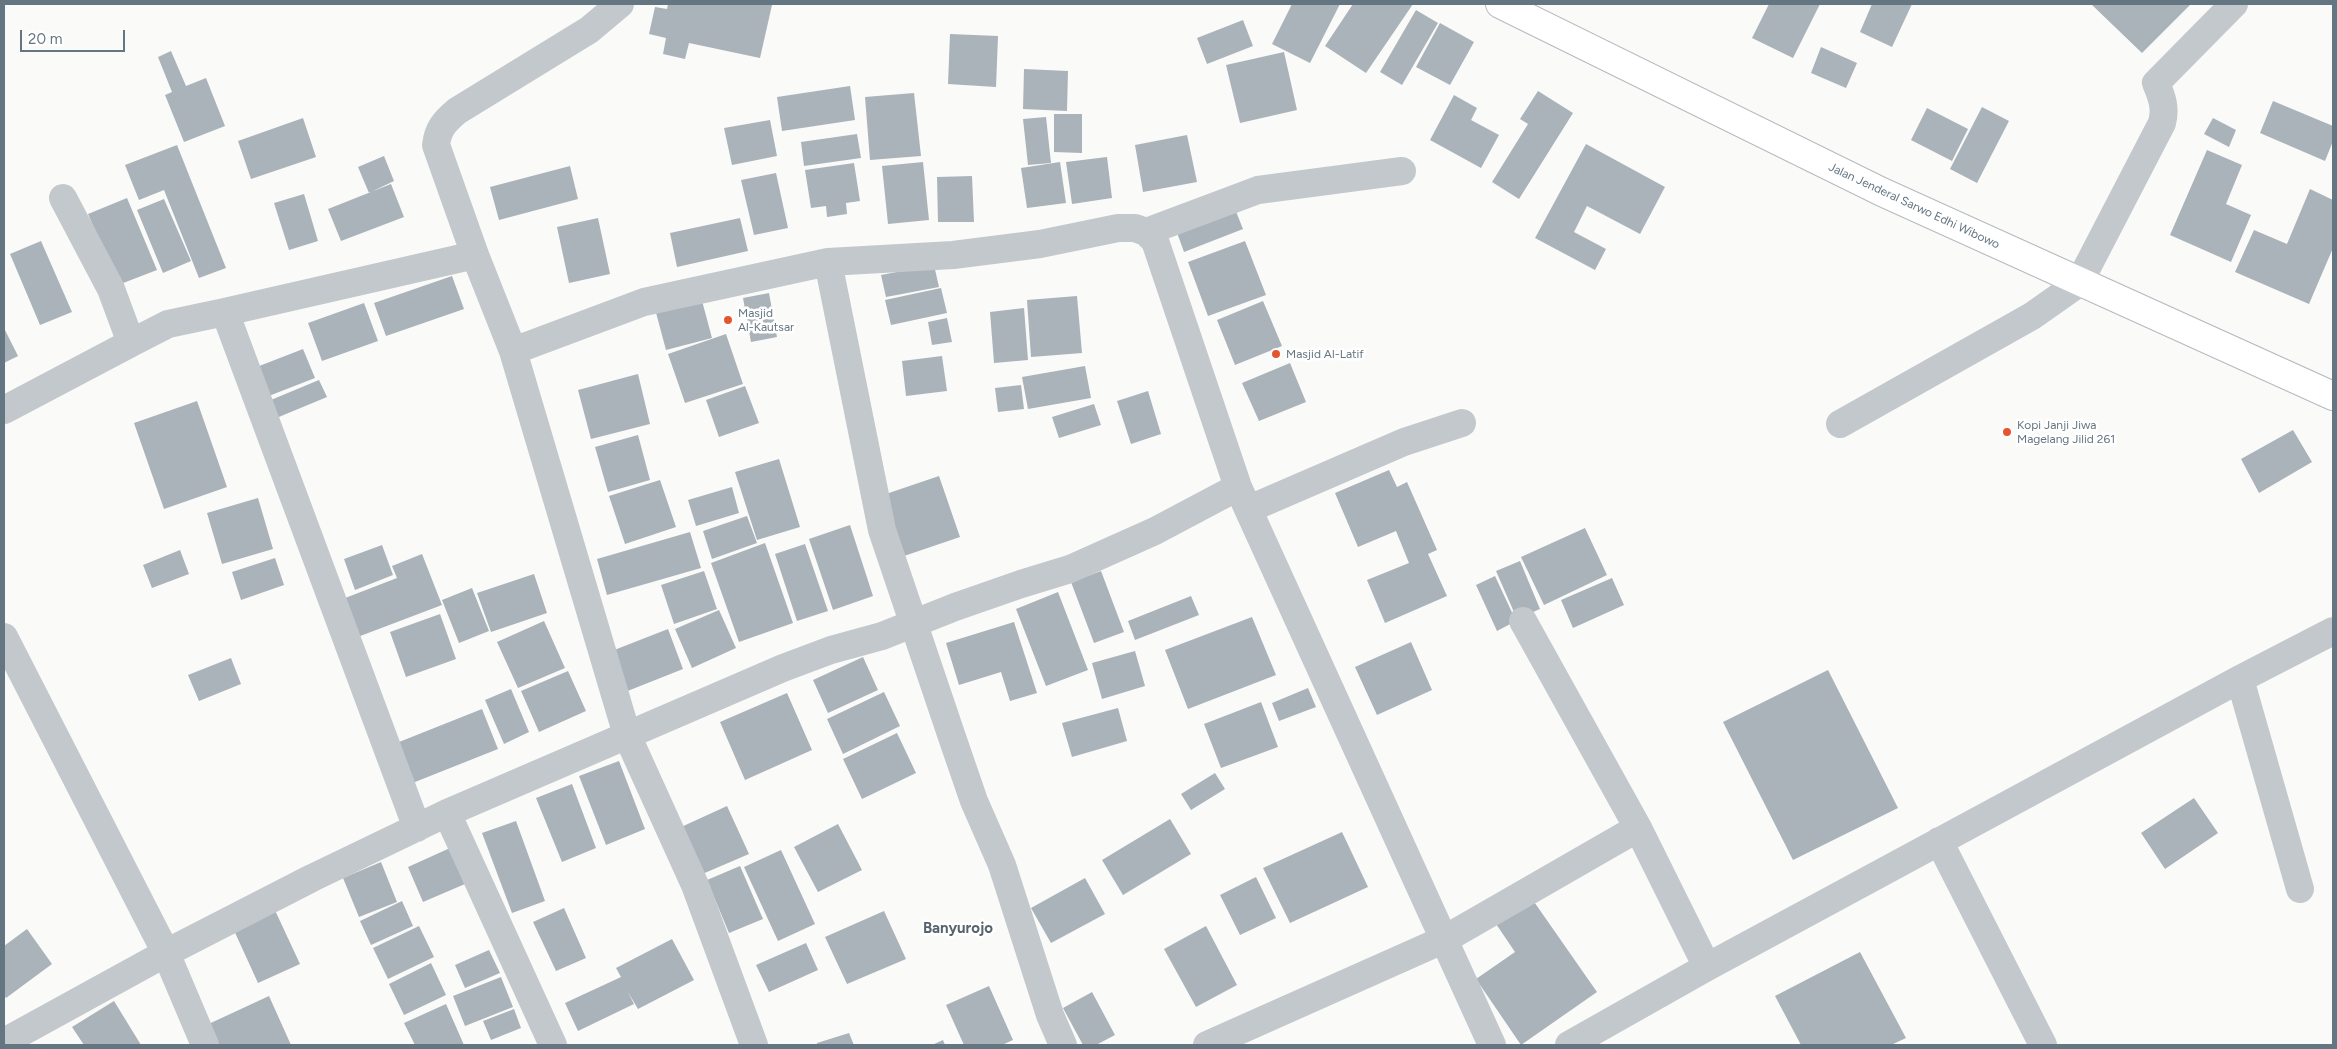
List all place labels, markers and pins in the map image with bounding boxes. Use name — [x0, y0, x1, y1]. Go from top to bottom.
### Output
place label: Masjid Al-Kautsar — [738, 306, 794, 334]
marker: Masjid Al-Kautsar — [722, 314, 734, 326]
place label: Masjid Al-Latif — [1286, 347, 1364, 361]
marker: Masjid Al-Latif — [1270, 348, 1282, 360]
place label: Kopi Janji Jiwa Magelang Jilid 261 — [2017, 418, 2115, 446]
marker: Kopi Janji Jiwa Magelang Jilid 261 — [2001, 426, 2013, 438]

